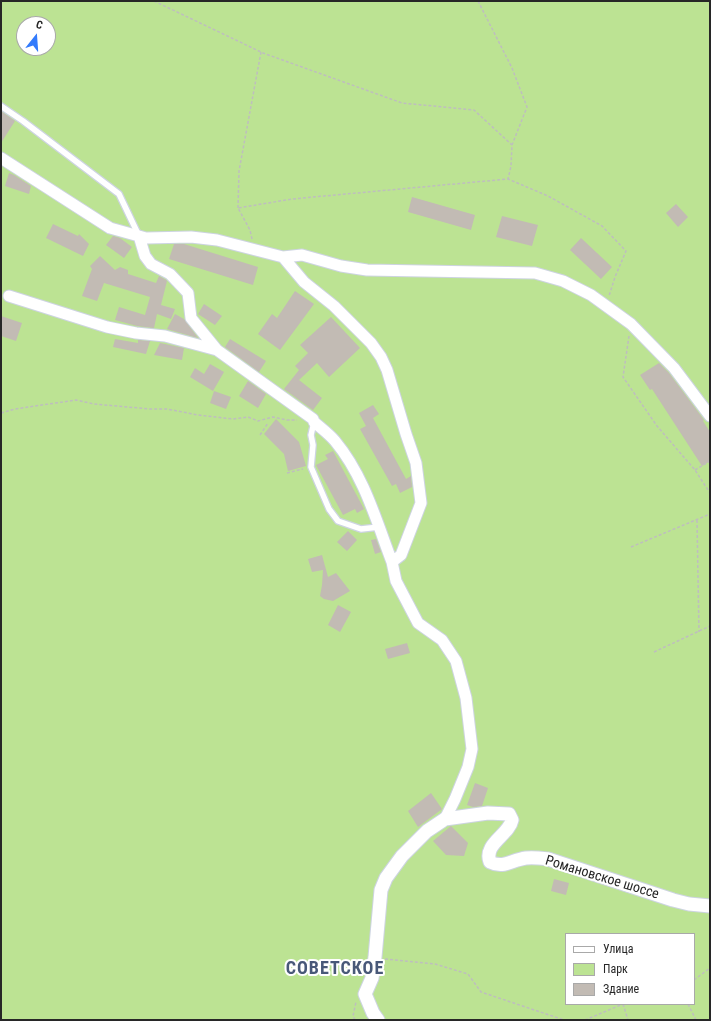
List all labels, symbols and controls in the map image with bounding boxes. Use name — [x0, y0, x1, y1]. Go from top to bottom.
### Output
north arrow — [16, 16, 56, 56]
text: С — [34, 18, 44, 32]
street label: Романовское шоссе — [543, 853, 661, 903]
legend — [565, 933, 695, 1005]
text: Улица — [603, 942, 633, 956]
district label: СОВЕТСКОЕ — [286, 958, 384, 980]
text: Парк — [603, 962, 628, 976]
text: Здание — [603, 982, 639, 996]

